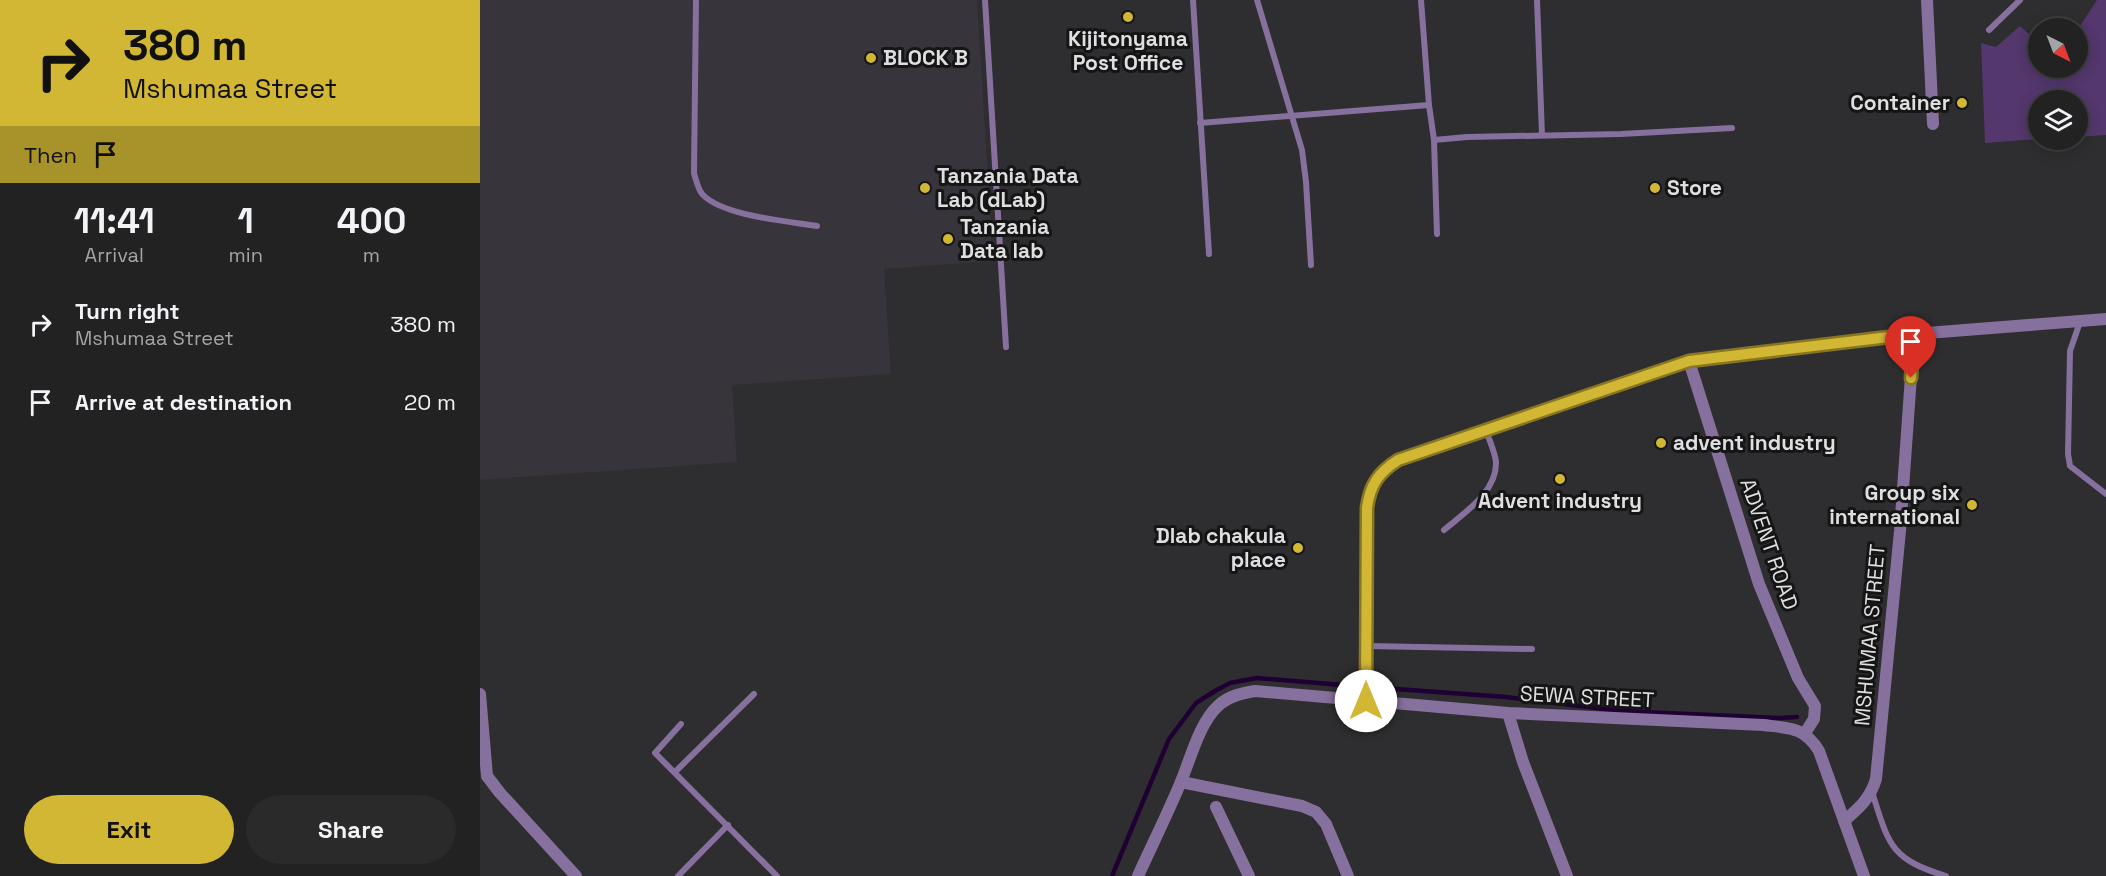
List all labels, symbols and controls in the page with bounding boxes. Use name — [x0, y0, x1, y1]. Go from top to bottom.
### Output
marker: Kijitonyama Post Office — [1121, 10, 1135, 24]
north arrow — [2028, 18, 2088, 78]
map controls — [2028, 18, 2088, 150]
text: 380 m — [123, 19, 248, 72]
icon: right — [24, 24, 102, 102]
place label: Kijitonyama Post Office — [1068, 25, 1188, 76]
place label: BLOCK B — [883, 44, 968, 71]
marker: BLOCK B — [864, 51, 878, 65]
text: Mshumaa Street — [123, 71, 337, 106]
place label: Container — [1850, 89, 1950, 116]
button: layers — [2028, 90, 2088, 150]
marker: Container — [1955, 96, 1969, 110]
icon: arrive — [89, 138, 122, 171]
text: Then — [24, 141, 77, 169]
place label: Tanzania Data Lab (dLab) — [937, 162, 1079, 213]
place label: Store — [1667, 174, 1722, 201]
marker: Tanzania Data Lab (dLab) — [918, 181, 932, 195]
marker: Store — [1648, 181, 1662, 195]
text: 11:41 — [74, 198, 155, 244]
text: 1 — [238, 198, 254, 244]
text: 400 — [337, 198, 406, 244]
place label: Tanzania Data lab — [960, 213, 1049, 264]
marker: Tanzania Data lab — [941, 232, 955, 246]
text: Arrival — [85, 242, 144, 268]
text: min — [229, 242, 263, 268]
text: m — [363, 242, 380, 268]
text: Turn right — [75, 297, 180, 325]
icon: right — [24, 308, 57, 341]
text: 380 m — [390, 310, 456, 338]
pin — [1885, 316, 1936, 378]
text: Mshumaa Street — [75, 325, 234, 351]
icon: arrive — [1894, 325, 1927, 358]
icon: arrive — [24, 386, 57, 419]
text: Arrive at destination — [75, 388, 292, 416]
text: 20 m — [404, 388, 456, 416]
place label: advent industry — [1673, 429, 1836, 456]
marker: advent industry — [1654, 436, 1668, 450]
marker: Advent industry — [1553, 472, 1567, 486]
street label: ADVENT ROAD — [1734, 475, 1805, 613]
place label: Group six international — [1829, 479, 1960, 530]
place label: Advent industry — [1478, 487, 1642, 514]
marker: Group six international — [1965, 498, 1979, 512]
place label: Dlab chakula place — [1156, 522, 1286, 573]
marker: Dlab chakula place — [1291, 541, 1305, 555]
street label: MSHUMAA STREET — [1848, 543, 1891, 727]
position arrow — [1334, 669, 1398, 733]
street label: SEWA STREET — [1519, 679, 1655, 714]
button: Exit — [24, 795, 234, 864]
button: Share — [246, 795, 456, 864]

